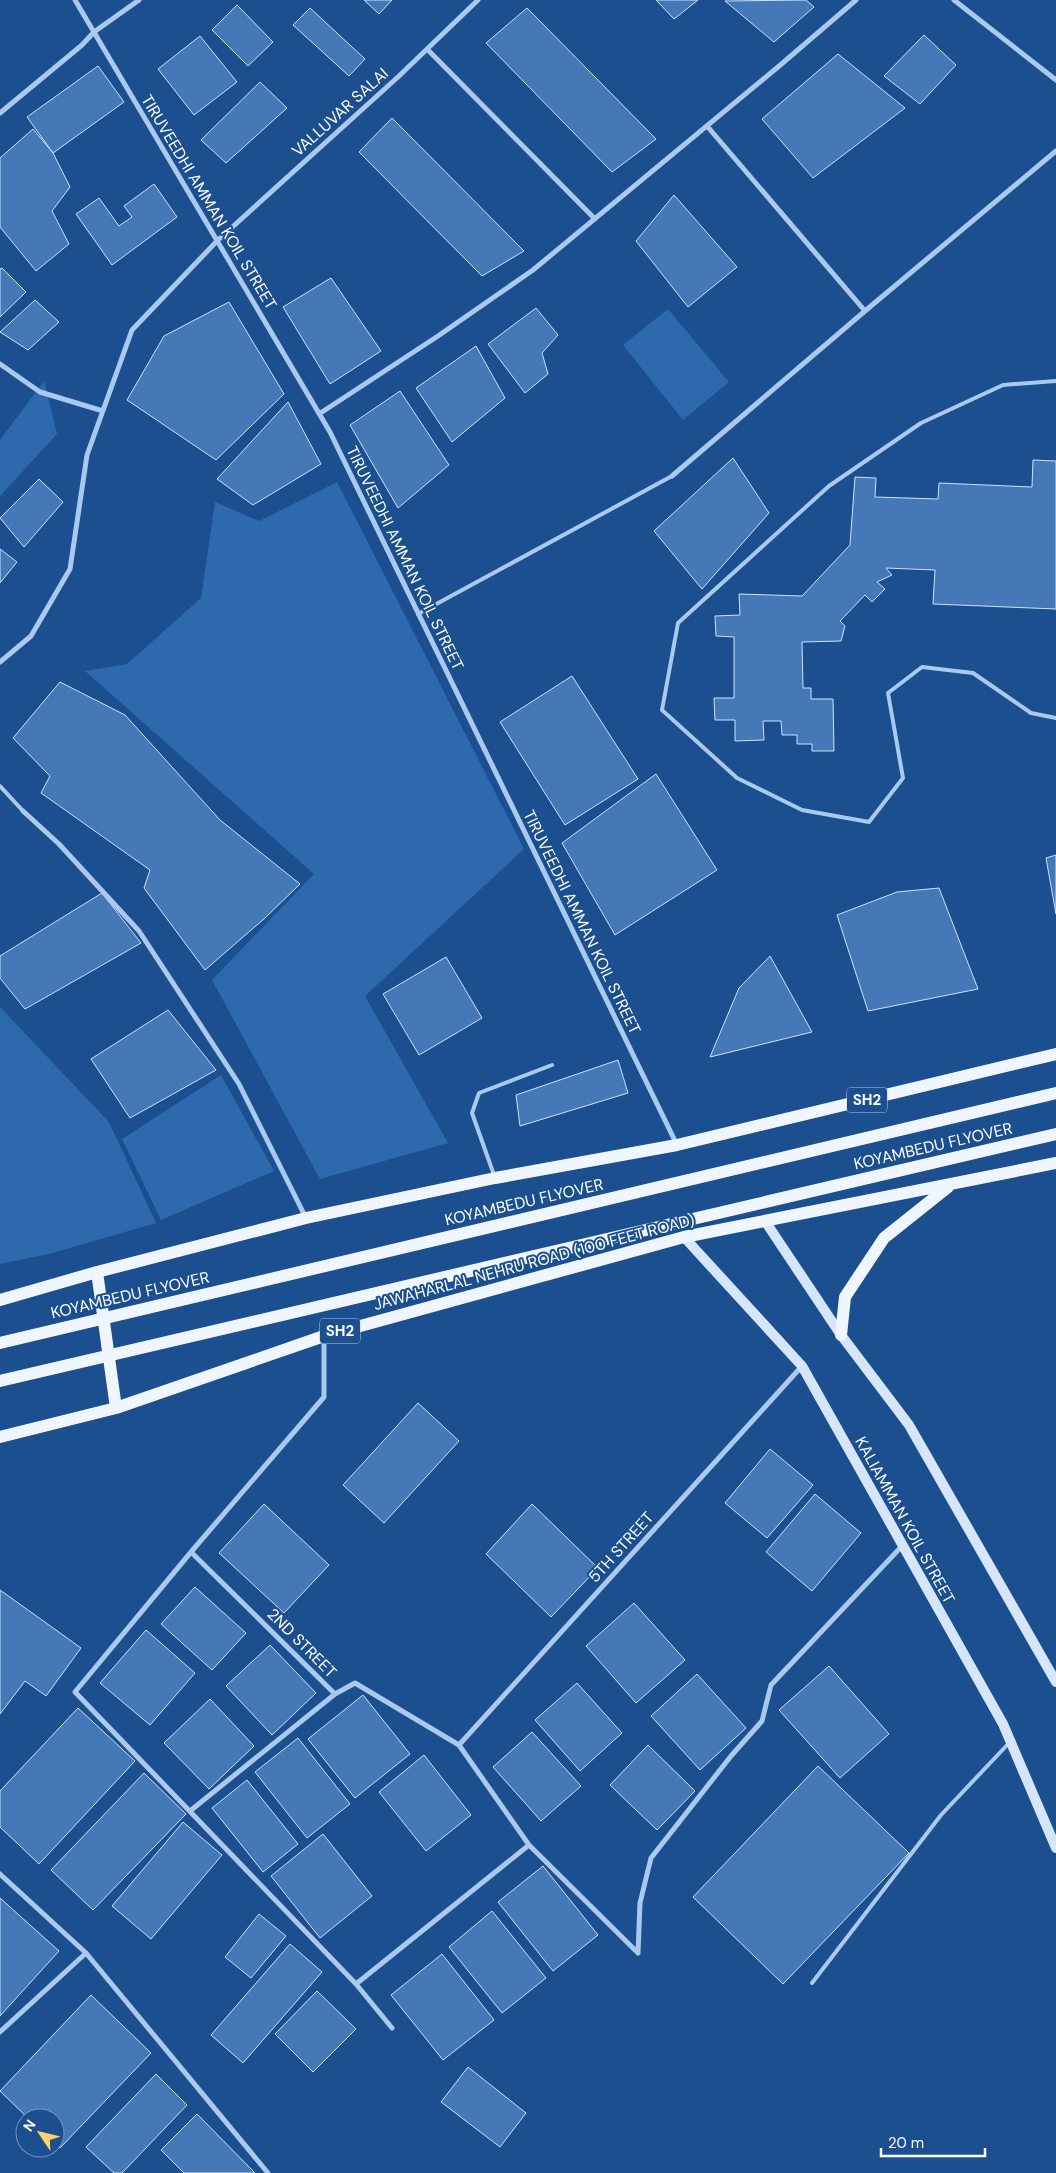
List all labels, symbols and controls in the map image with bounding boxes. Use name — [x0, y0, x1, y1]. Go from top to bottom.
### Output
street label: VALLUVAR SALAI — [287, 63, 393, 161]
street label: TIRUVEEDHI AMMAN KOIL STREET — [136, 91, 282, 313]
street label: TIRUVEEDHI AMMAN KOIL STREET — [341, 442, 469, 674]
street label: TIRUVEEDHI AMMAN KOIL STREET — [518, 806, 646, 1038]
road number: SH2 — [847, 1088, 887, 1112]
street label: KOYAMBEDU FLYOVER — [852, 1118, 1014, 1174]
street label: KOYAMBEDU FLYOVER — [443, 1174, 605, 1230]
street label: JAWAHARLAL NEHRU ROAD (100 FEET ROAD) — [371, 1209, 697, 1315]
street label: KOYAMBEDU FLYOVER — [49, 1267, 211, 1323]
road number: SH2 — [320, 1318, 360, 1344]
street label: KALIAMMAN KOIL STREET — [850, 1433, 960, 1607]
street label: 5TH STREET — [584, 1507, 658, 1587]
street label: 2ND STREET — [263, 1604, 341, 1682]
north arrow — [15, 2108, 65, 2158]
text: N — [19, 2116, 40, 2135]
scale bar — [881, 2126, 985, 2158]
text: 20 m — [888, 2133, 924, 2153]

